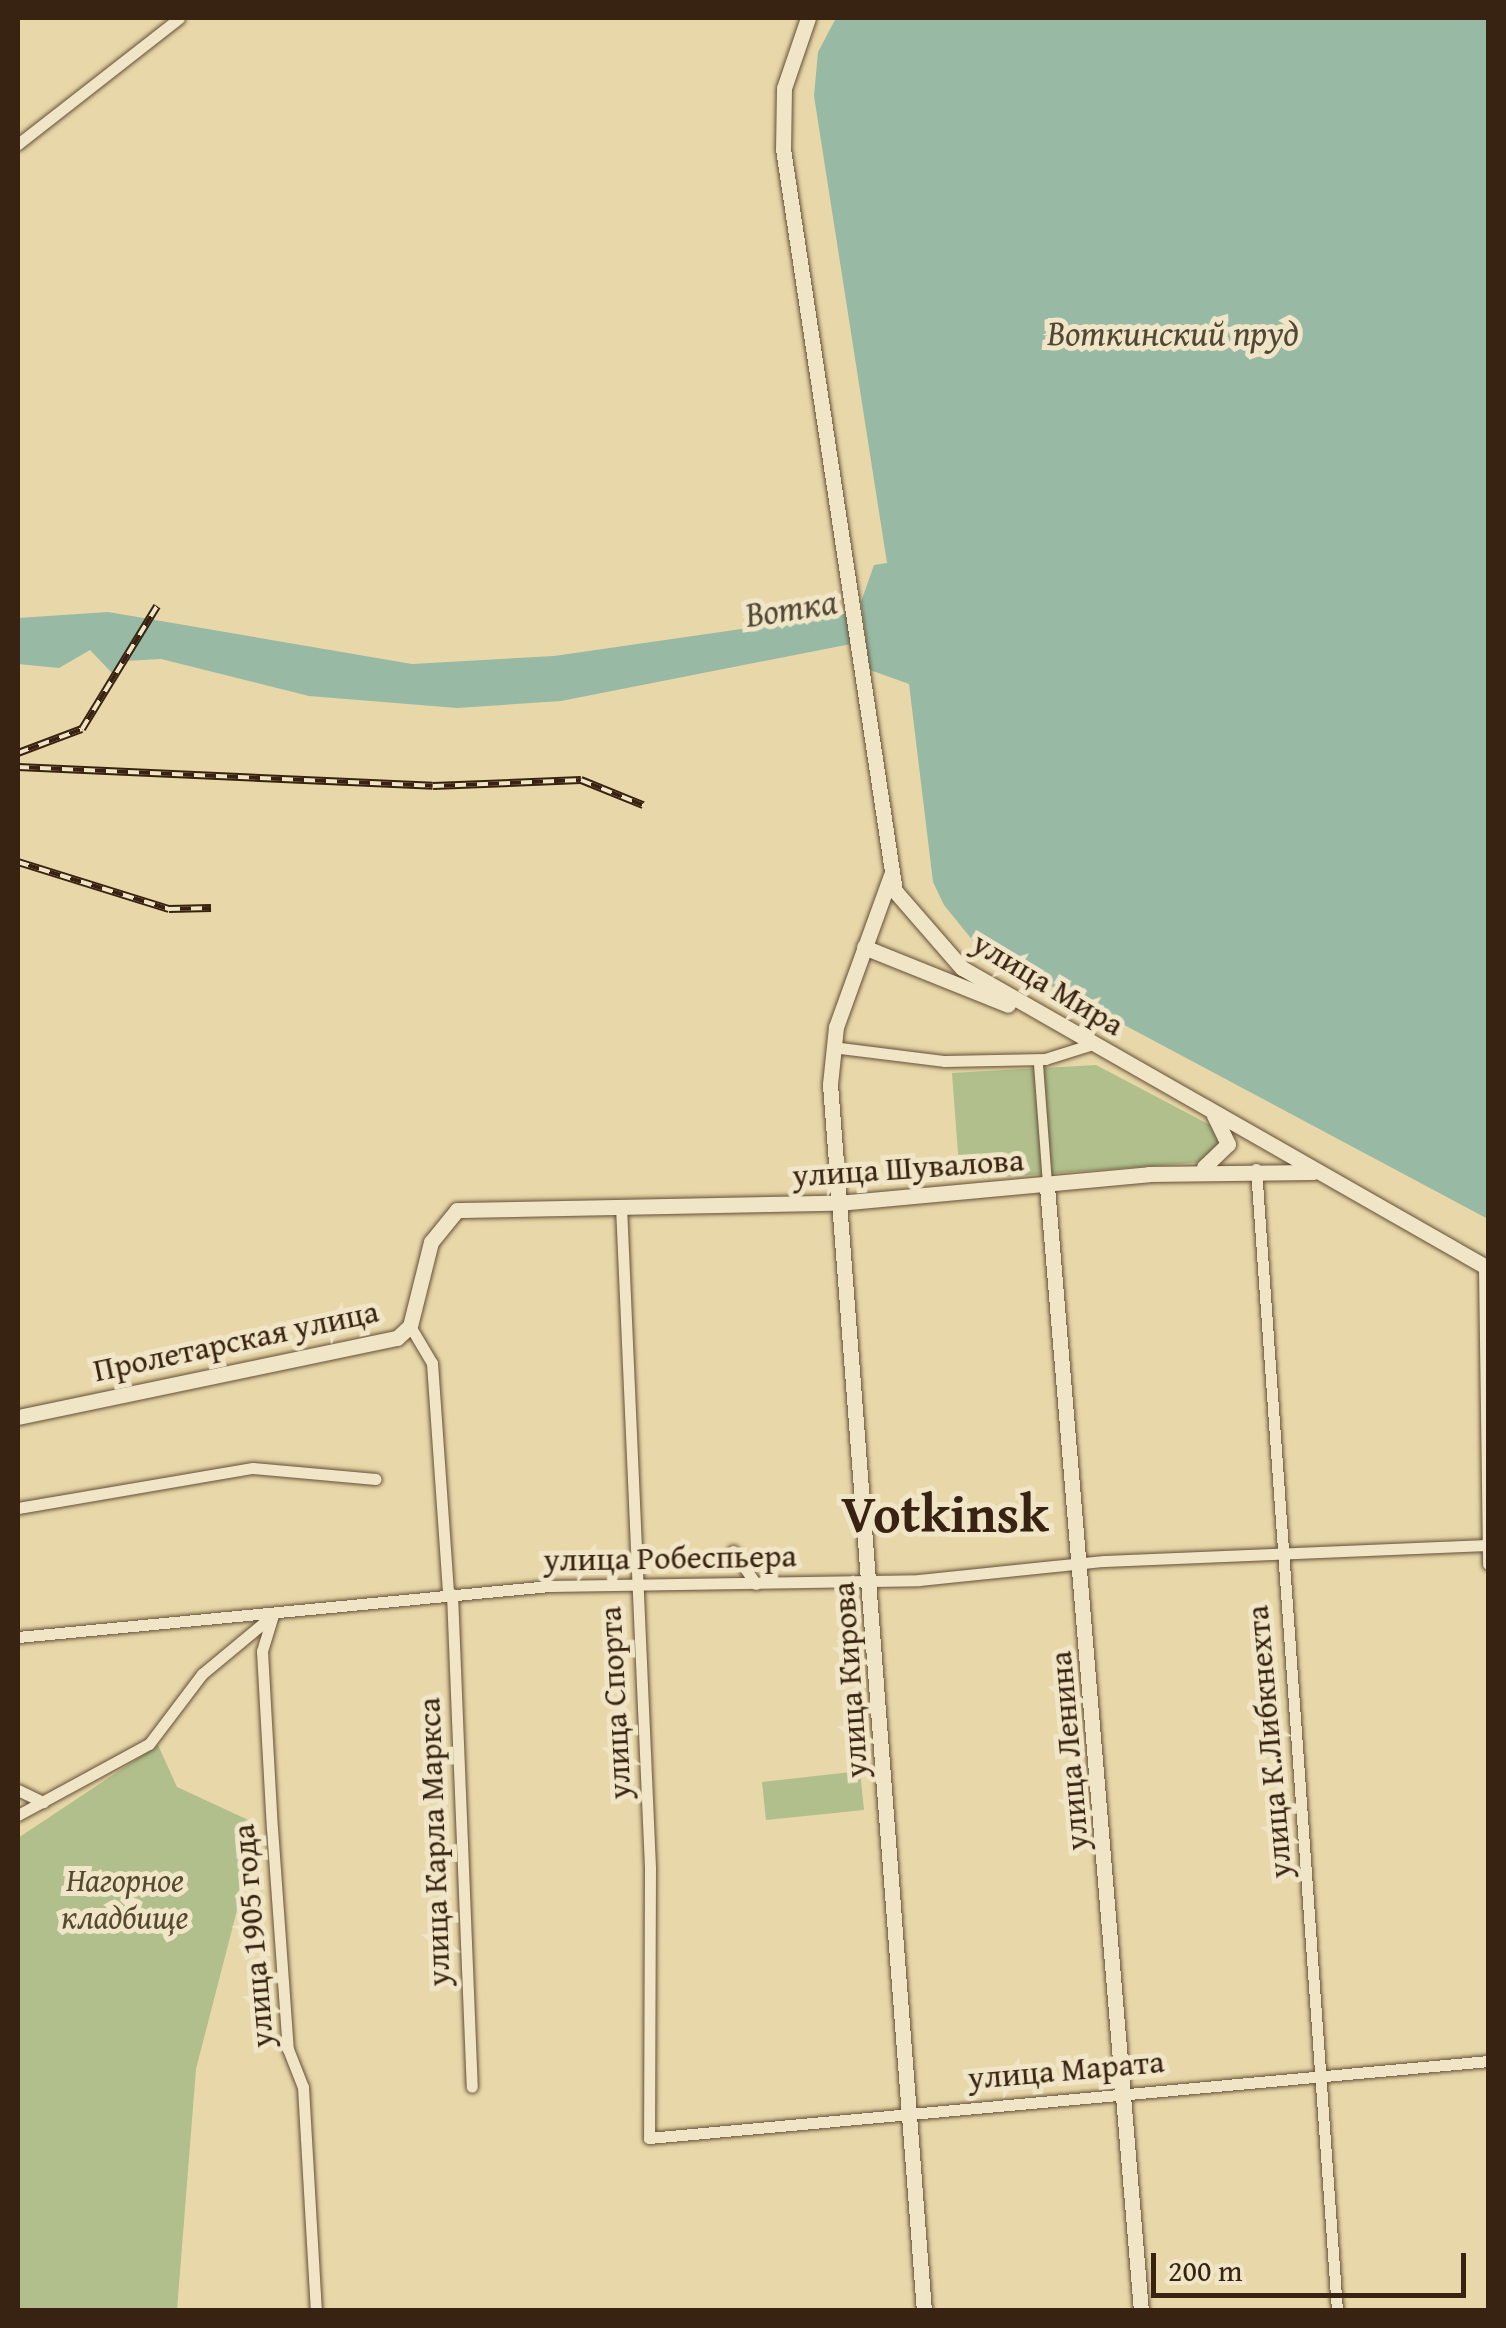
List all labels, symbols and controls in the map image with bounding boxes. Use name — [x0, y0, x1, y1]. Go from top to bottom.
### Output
water label: Воткинский пруд — [1047, 312, 1299, 354]
water label: Вотка — [742, 580, 840, 636]
street label: улица Мира — [965, 924, 1131, 1044]
street label: улица Шувалова — [791, 1141, 1025, 1195]
street label: Пролетарская улица — [90, 1292, 382, 1390]
district label: Votkinsk — [841, 1483, 1049, 1545]
street label: улица Робеспьера — [543, 1537, 797, 1579]
street label: улица Кирова — [824, 1581, 876, 1779]
street label: улица К.Либкнехта — [1238, 1604, 1300, 1880]
street label: улица Спорта — [591, 1606, 639, 1800]
street label: улица Ленина — [1041, 1650, 1097, 1852]
street label: улица Карла Маркса — [410, 1697, 458, 1987]
street label: улица 1905 года — [224, 1822, 282, 2050]
park label: Нагорное кладбище — [62, 1862, 188, 1937]
street label: улица Марата — [966, 2042, 1166, 2098]
scale bar — [1156, 2233, 1471, 2295]
text: 200 m — [1168, 2248, 1242, 2292]

